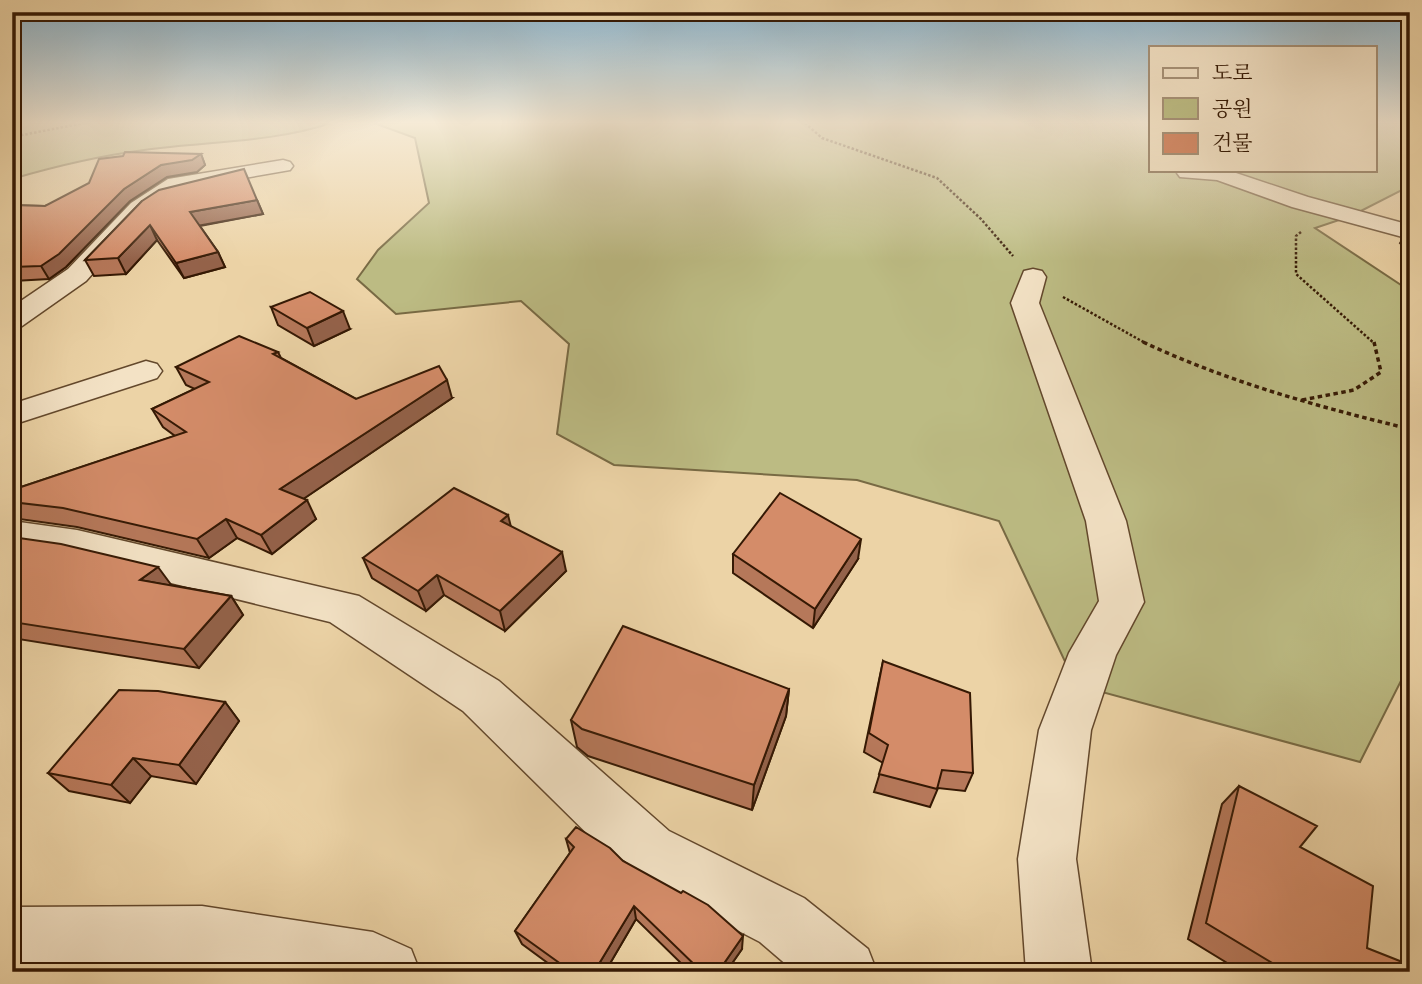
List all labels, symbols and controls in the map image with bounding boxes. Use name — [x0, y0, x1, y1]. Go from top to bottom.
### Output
legend — [1149, 46, 1376, 172]
text: 도로 — [1212, 60, 1253, 87]
text: 공원 — [1212, 96, 1253, 123]
text: 건물 — [1212, 130, 1253, 157]

